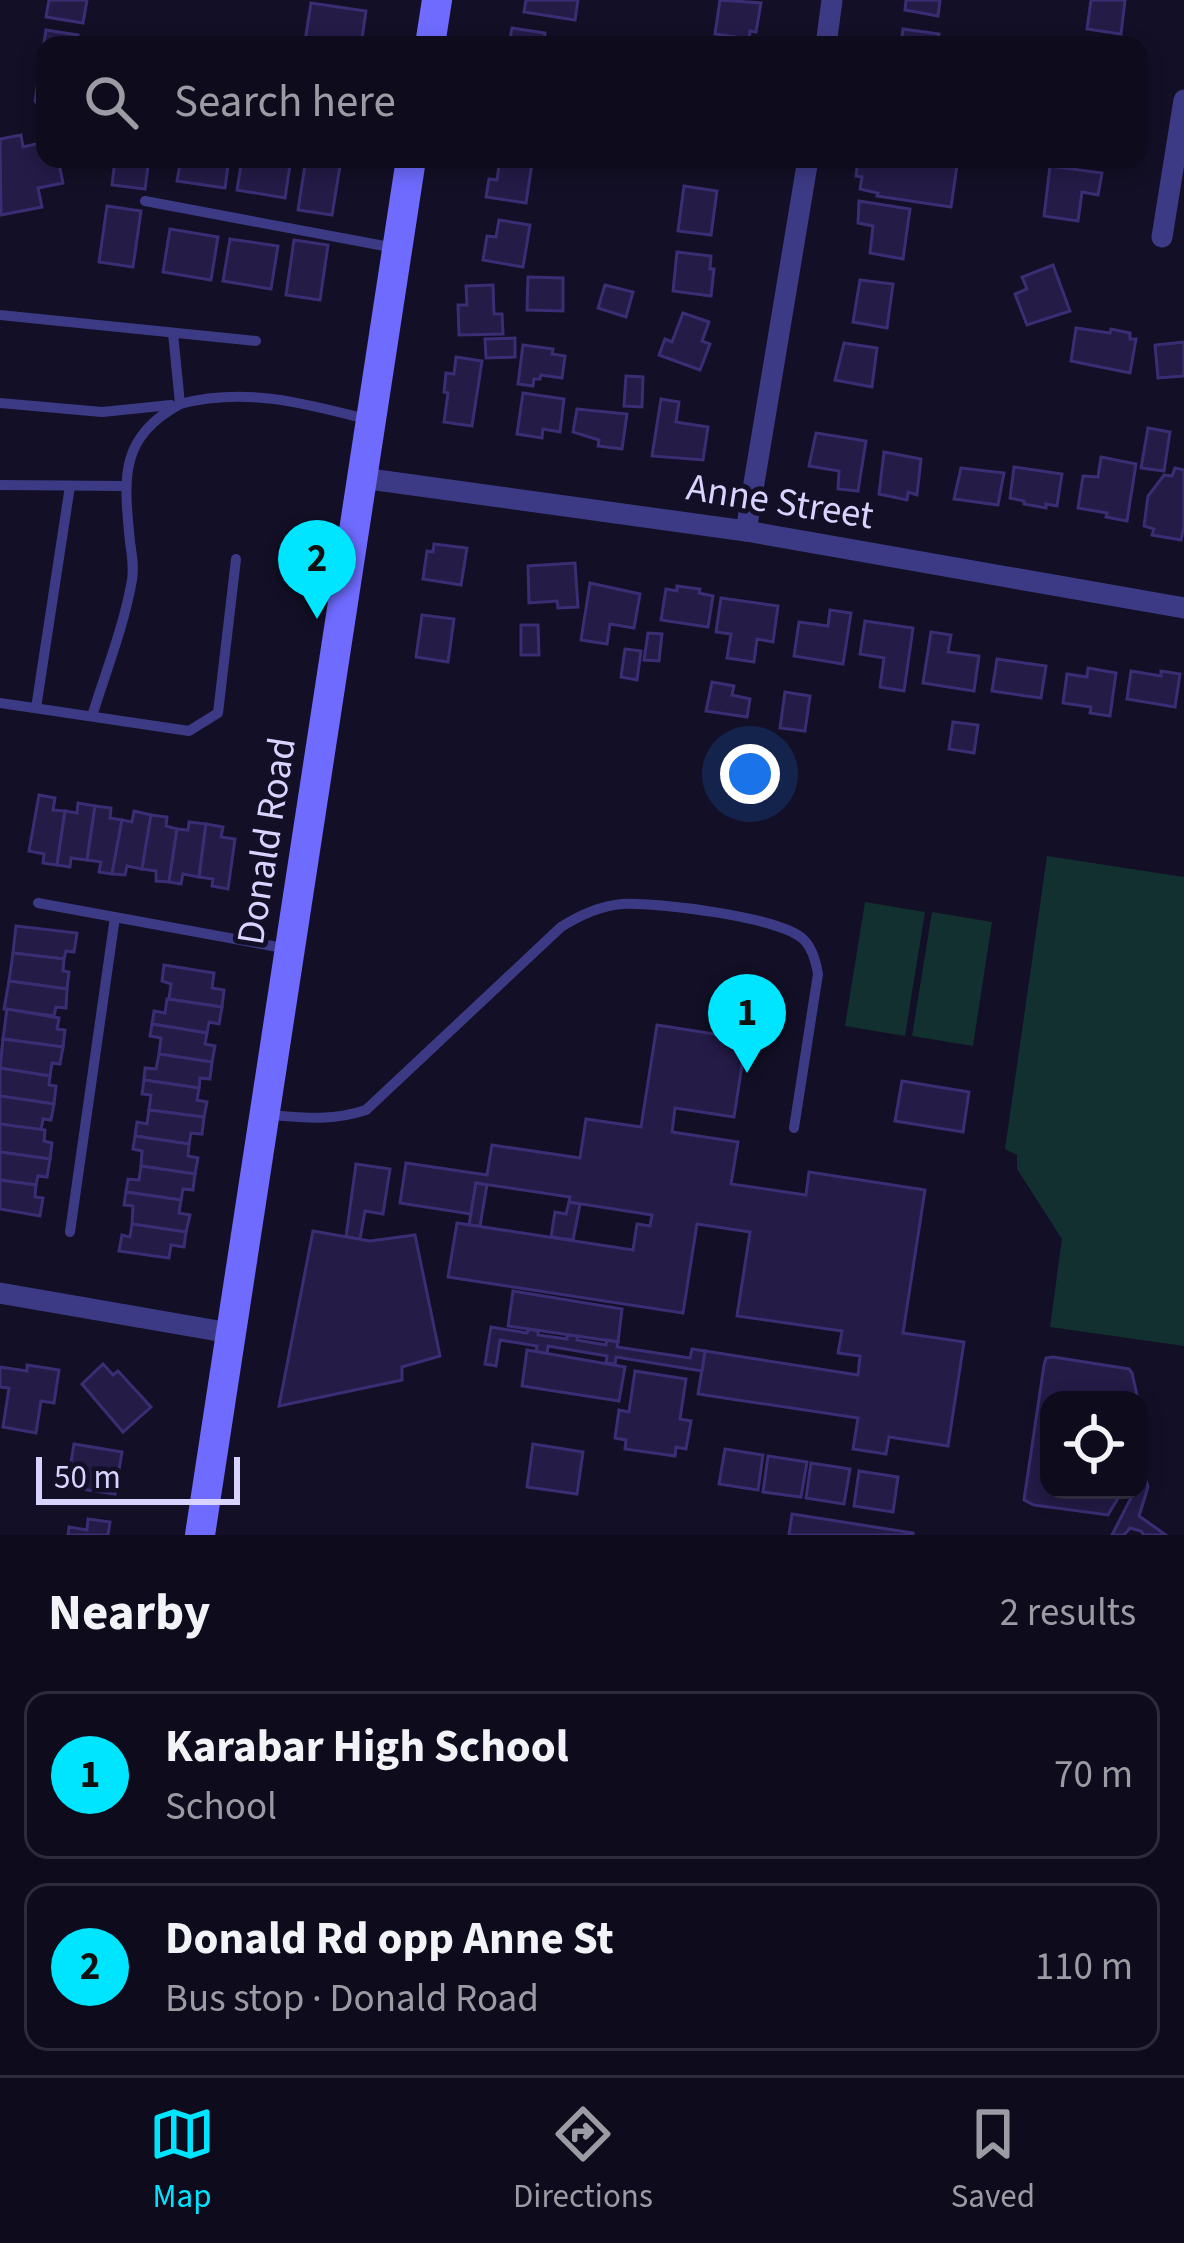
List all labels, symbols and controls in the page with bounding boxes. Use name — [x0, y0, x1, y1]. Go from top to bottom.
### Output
search box — [36, 36, 1148, 168]
icon: search — [78, 69, 144, 135]
text: Search here — [174, 70, 396, 134]
street label: Anne Street — [682, 460, 878, 544]
pin: 2 — [278, 520, 356, 619]
street label: Donald Road — [223, 733, 311, 949]
your location — [720, 744, 780, 804]
pin: 1 — [708, 974, 786, 1073]
map controls — [1040, 1391, 1148, 1499]
button: locate — [1040, 1391, 1148, 1499]
scale bar — [36, 1451, 240, 1504]
text: 50 m — [54, 1454, 121, 1501]
text: Nearby — [48, 1577, 210, 1649]
text: 2 results — [1000, 1585, 1136, 1641]
text: Karabar High School — [165, 1715, 569, 1779]
text: 1 — [80, 1747, 100, 1803]
text: 70 m — [1054, 1747, 1133, 1803]
text: School — [165, 1779, 277, 1835]
text: Donald Rd opp Anne St — [165, 1907, 614, 1971]
text: 2 — [80, 1939, 100, 1995]
text: 110 m — [1035, 1939, 1133, 1995]
text: Bus stop · Donald Road — [165, 1971, 539, 2027]
tab: Map — [149, 2101, 215, 2220]
tab: Directions — [513, 2101, 653, 2220]
tab: Saved — [951, 2101, 1035, 2220]

